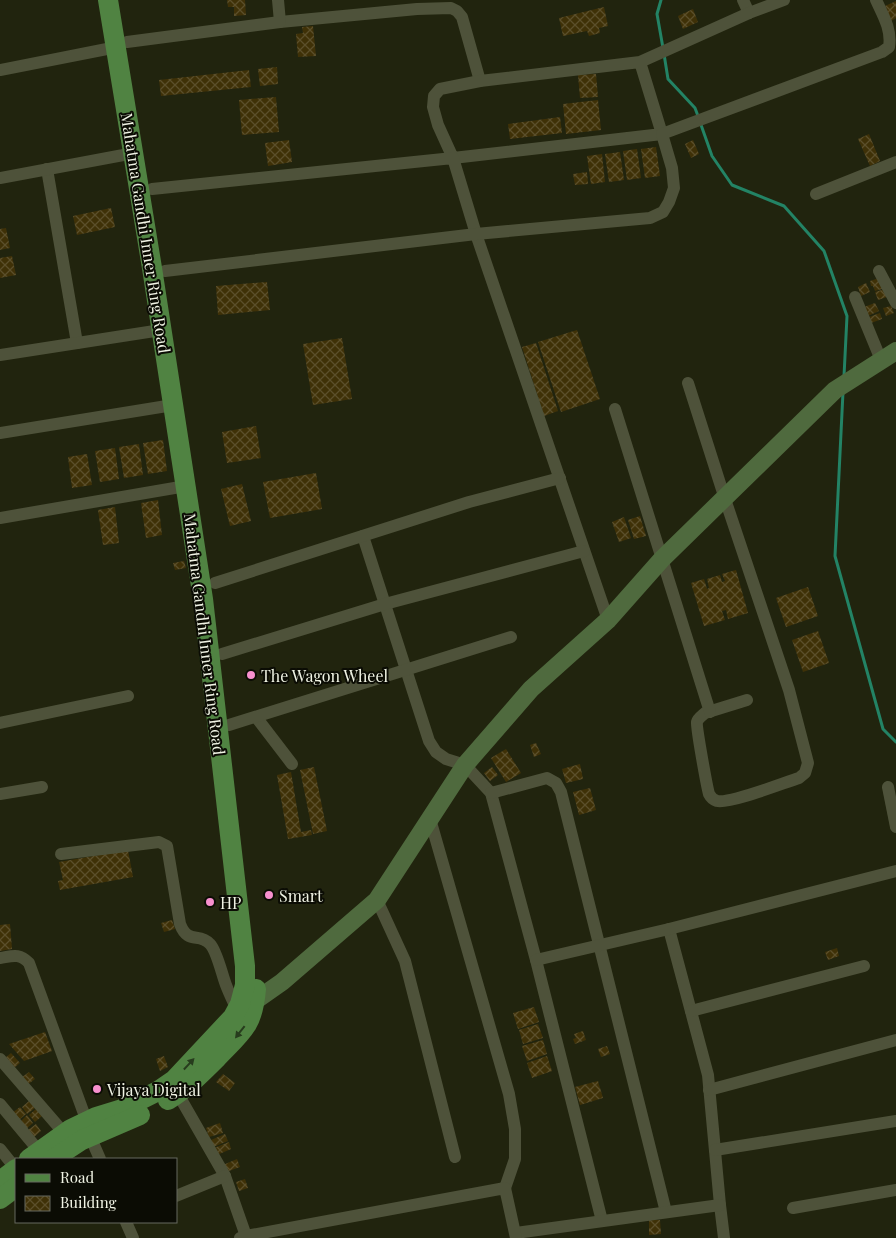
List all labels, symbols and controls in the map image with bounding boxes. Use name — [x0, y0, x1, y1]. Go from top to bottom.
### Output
street label: Mahatma Gandhi Inner Ring Road — [117, 111, 175, 355]
street label: Mahatma Gandhi Inner Ring Road — [180, 512, 230, 756]
place label: The Wagon Wheel — [261, 665, 388, 686]
marker: The Wagon Wheel — [245, 669, 257, 681]
place label: Smart — [279, 885, 323, 906]
marker: Smart — [263, 889, 275, 901]
place label: HP — [220, 892, 241, 913]
marker: HP — [204, 896, 216, 908]
one-way arrow — [235, 1026, 245, 1039]
one-way arrow — [183, 1058, 195, 1070]
place label: Vijaya Digital — [106, 1079, 201, 1100]
marker: Vijaya Digital — [91, 1083, 103, 1095]
legend — [15, 1158, 178, 1223]
text: Road — [60, 1167, 94, 1187]
text: Building — [60, 1192, 117, 1212]

